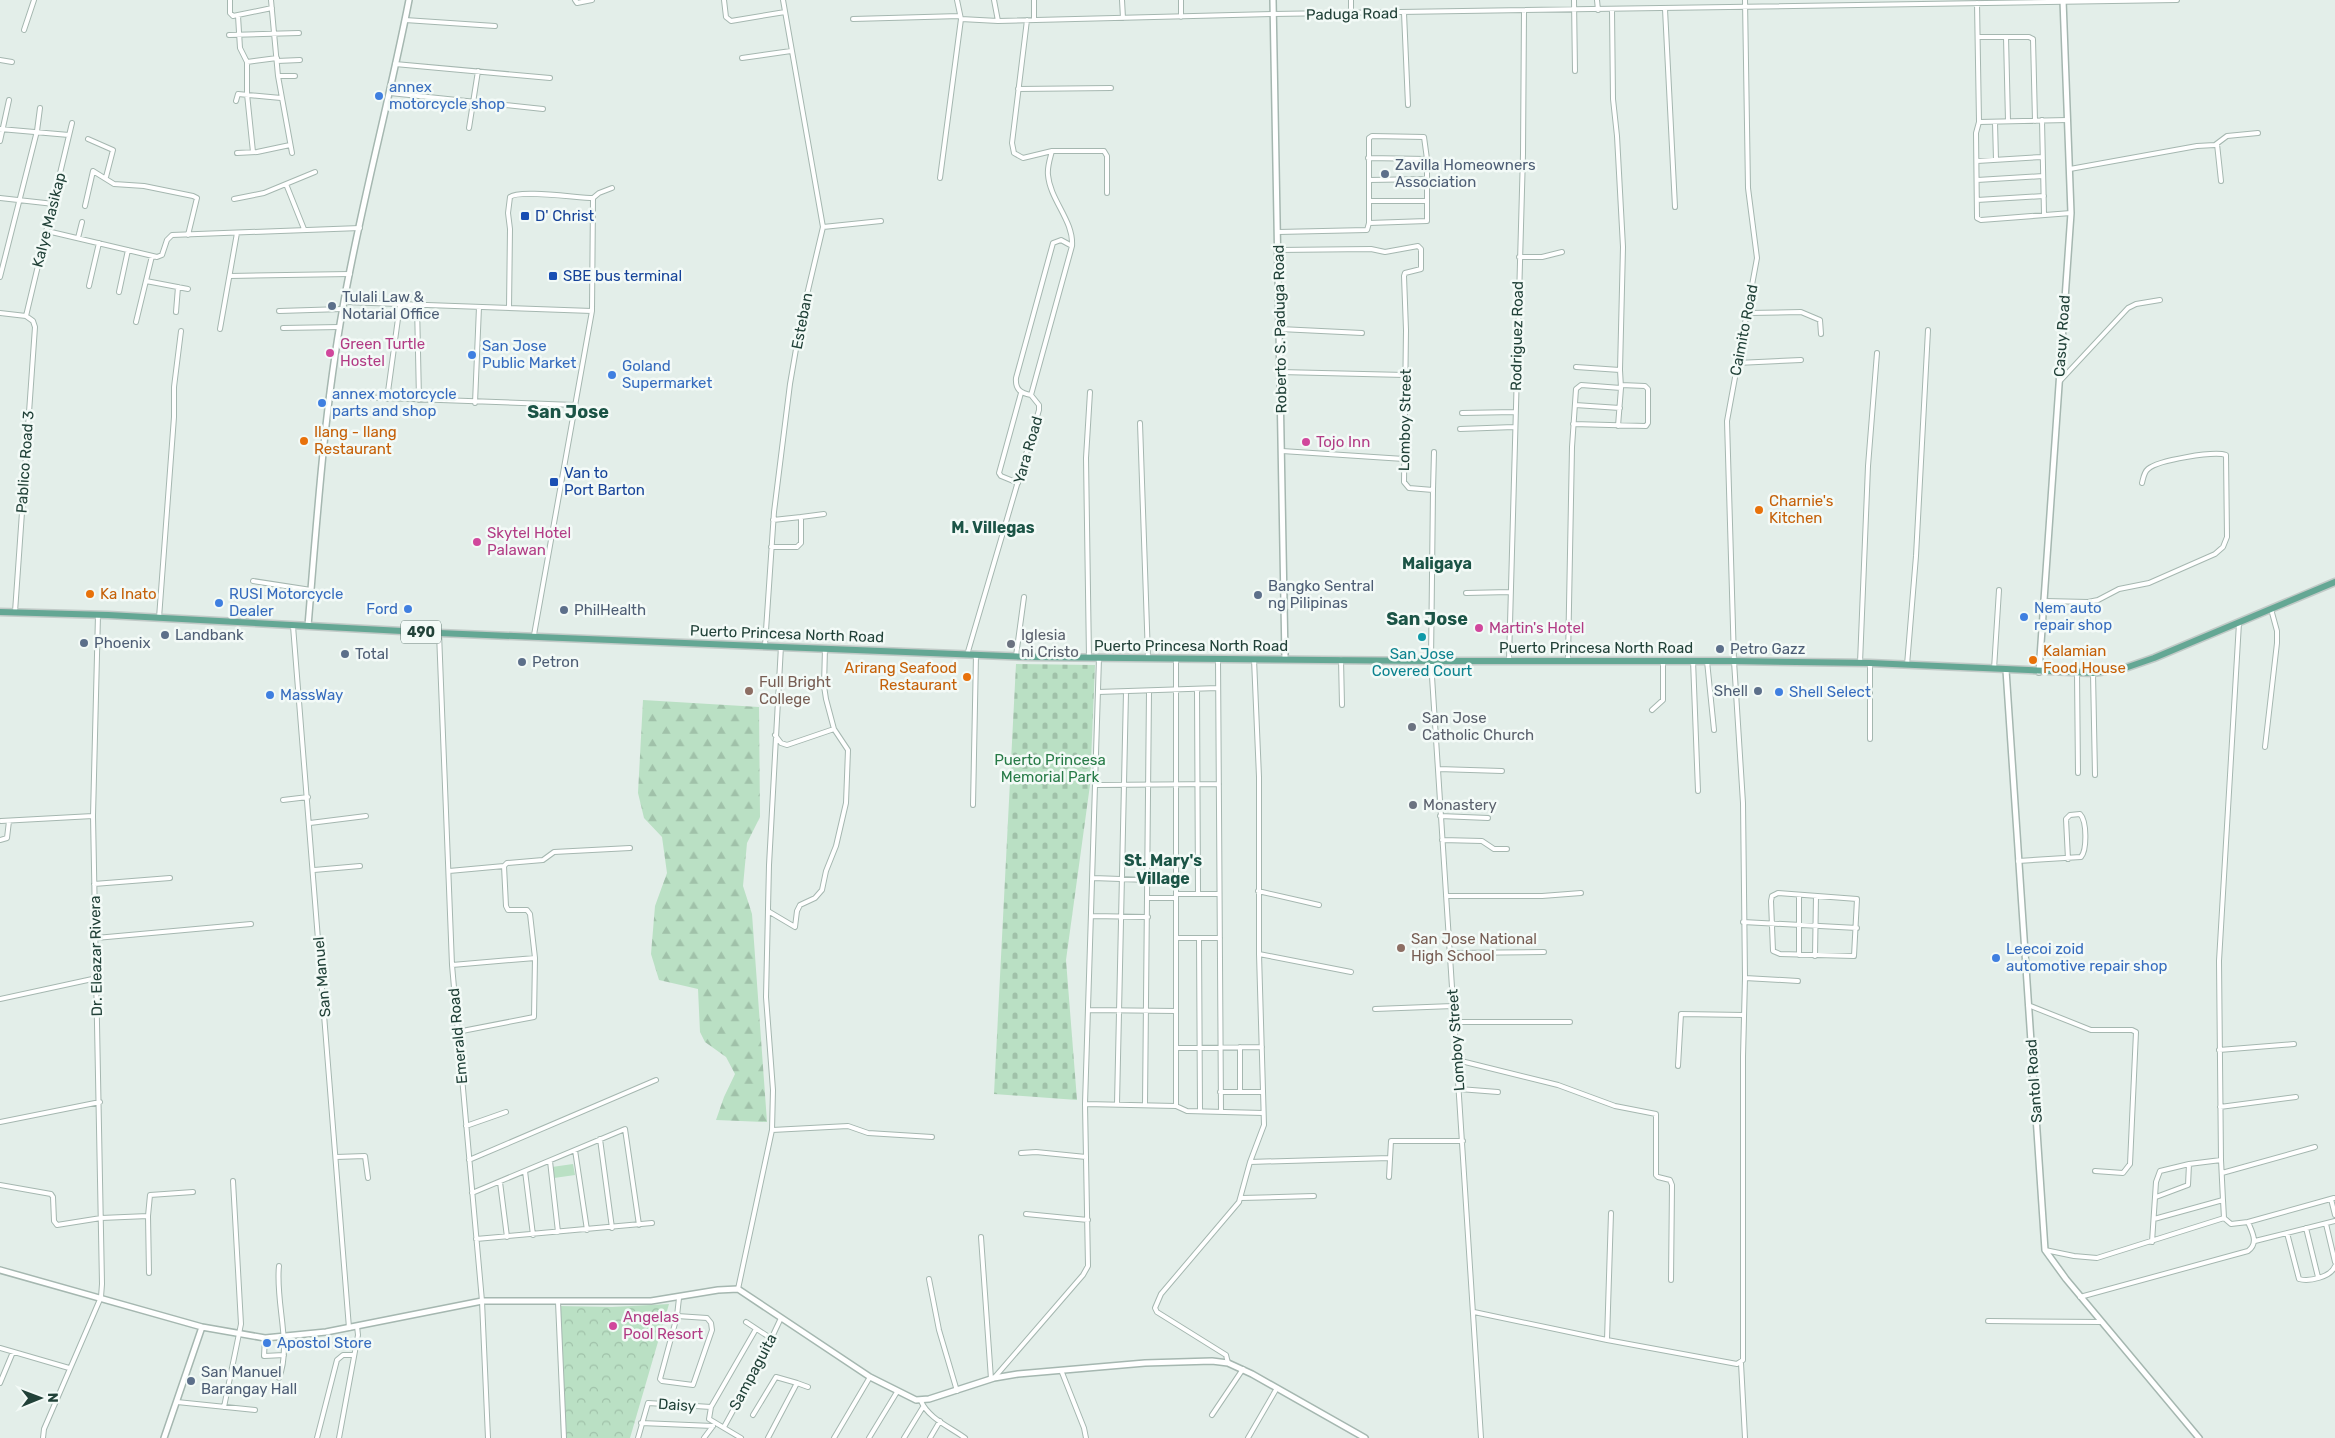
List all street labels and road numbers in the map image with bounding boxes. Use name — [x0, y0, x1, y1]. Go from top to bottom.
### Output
street label: Paduga Road — [1306, 4, 1398, 24]
street label: Kalye Masikap — [29, 171, 70, 269]
street label: Roberto S. Paduga Road — [1270, 245, 1290, 413]
street label: Rodriguez Road — [1507, 281, 1527, 391]
street label: Caimito Road — [1726, 283, 1762, 377]
street label: Esteban — [788, 291, 816, 351]
street label: Casuy Road — [2050, 294, 2074, 378]
street label: Lomboy Street — [1395, 369, 1415, 471]
street label: Pablico Road 3 — [12, 410, 38, 514]
street label: Yara Road — [1010, 414, 1046, 486]
road number: 490 — [401, 620, 441, 644]
street label: Puerto Princesa North Road — [690, 622, 884, 646]
street label: Puerto Princesa North Road — [1094, 637, 1288, 655]
street label: Puerto Princesa North Road — [1499, 639, 1693, 657]
street label: Dr. Eleazar Rivera — [86, 895, 106, 1017]
street label: San Manuel — [310, 936, 334, 1018]
street label: Emerald Road — [445, 987, 471, 1085]
street label: Lomboy Street — [1443, 988, 1469, 1092]
street label: Santol Road — [2022, 1039, 2046, 1123]
street label: Sampaguita — [725, 1331, 781, 1413]
street label: Daisy — [657, 1395, 697, 1415]

